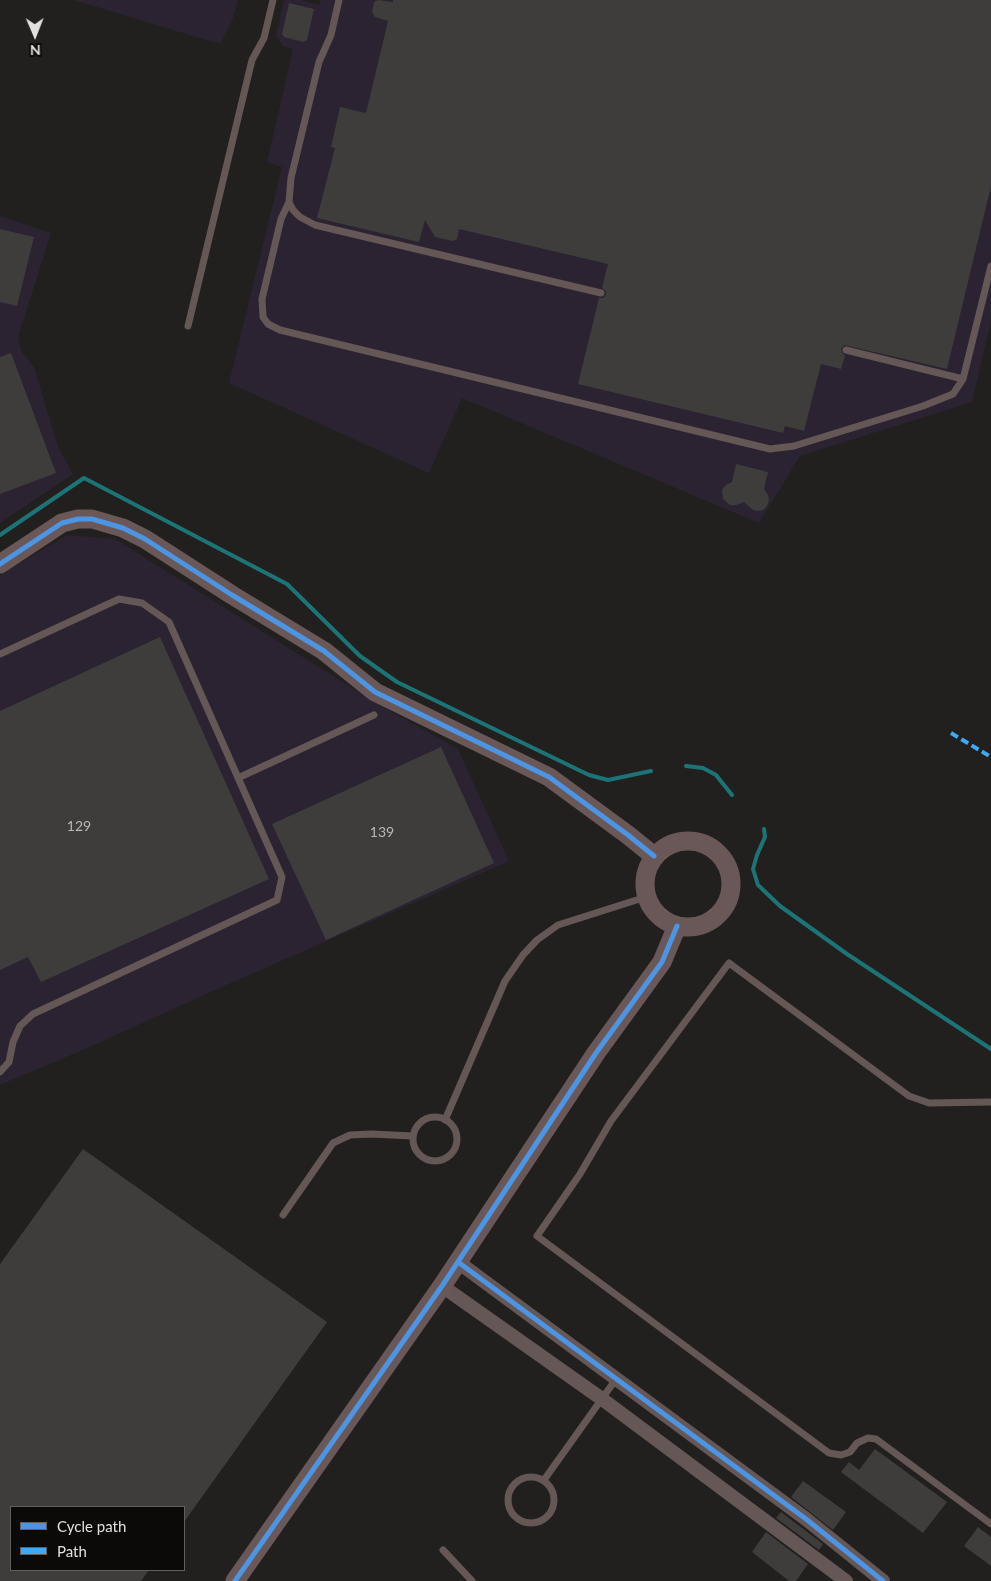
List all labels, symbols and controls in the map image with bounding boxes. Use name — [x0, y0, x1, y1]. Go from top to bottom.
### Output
north arrow — [10, 10, 60, 60]
text: N — [30, 42, 41, 59]
house number: 129 — [67, 818, 91, 834]
house number: 139 — [370, 824, 394, 840]
legend — [10, 1506, 185, 1571]
text: Cycle path — [57, 1517, 126, 1535]
text: Path — [57, 1542, 87, 1560]

